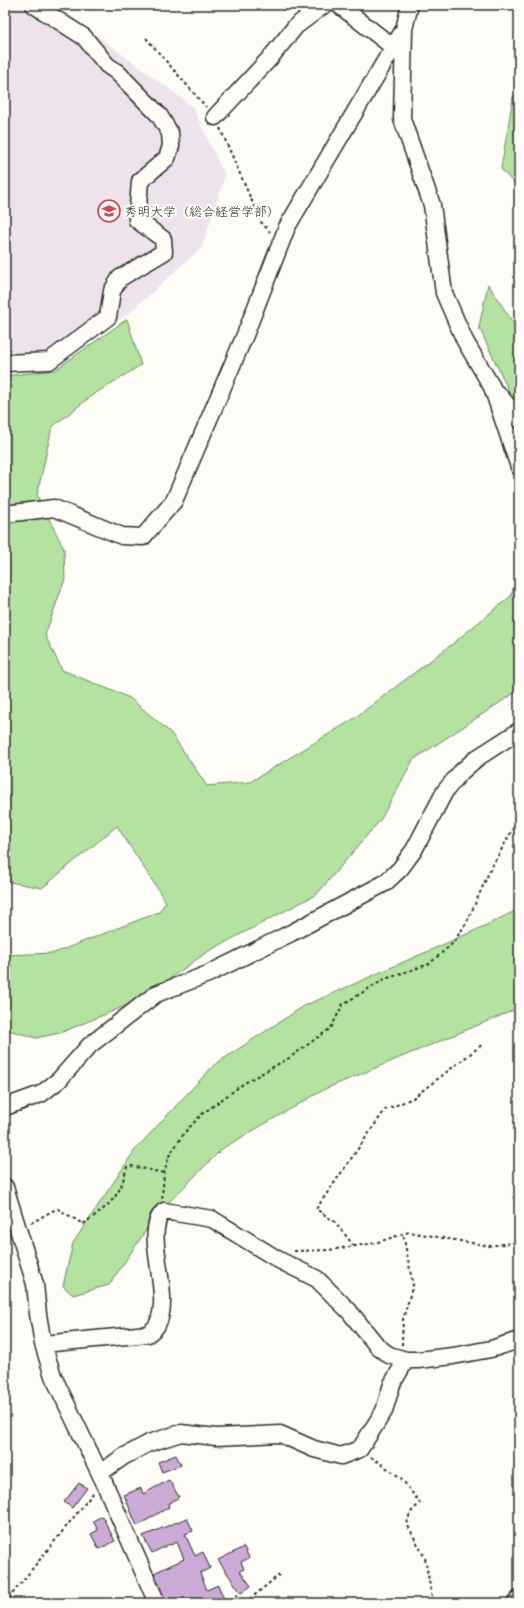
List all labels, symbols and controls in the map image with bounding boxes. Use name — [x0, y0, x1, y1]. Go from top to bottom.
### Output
school or university icon: 秀明大学（総合経営学部） — [96, 198, 122, 224]
place label: 秀明大学（総合経営学部） — [124, 204, 280, 219]

